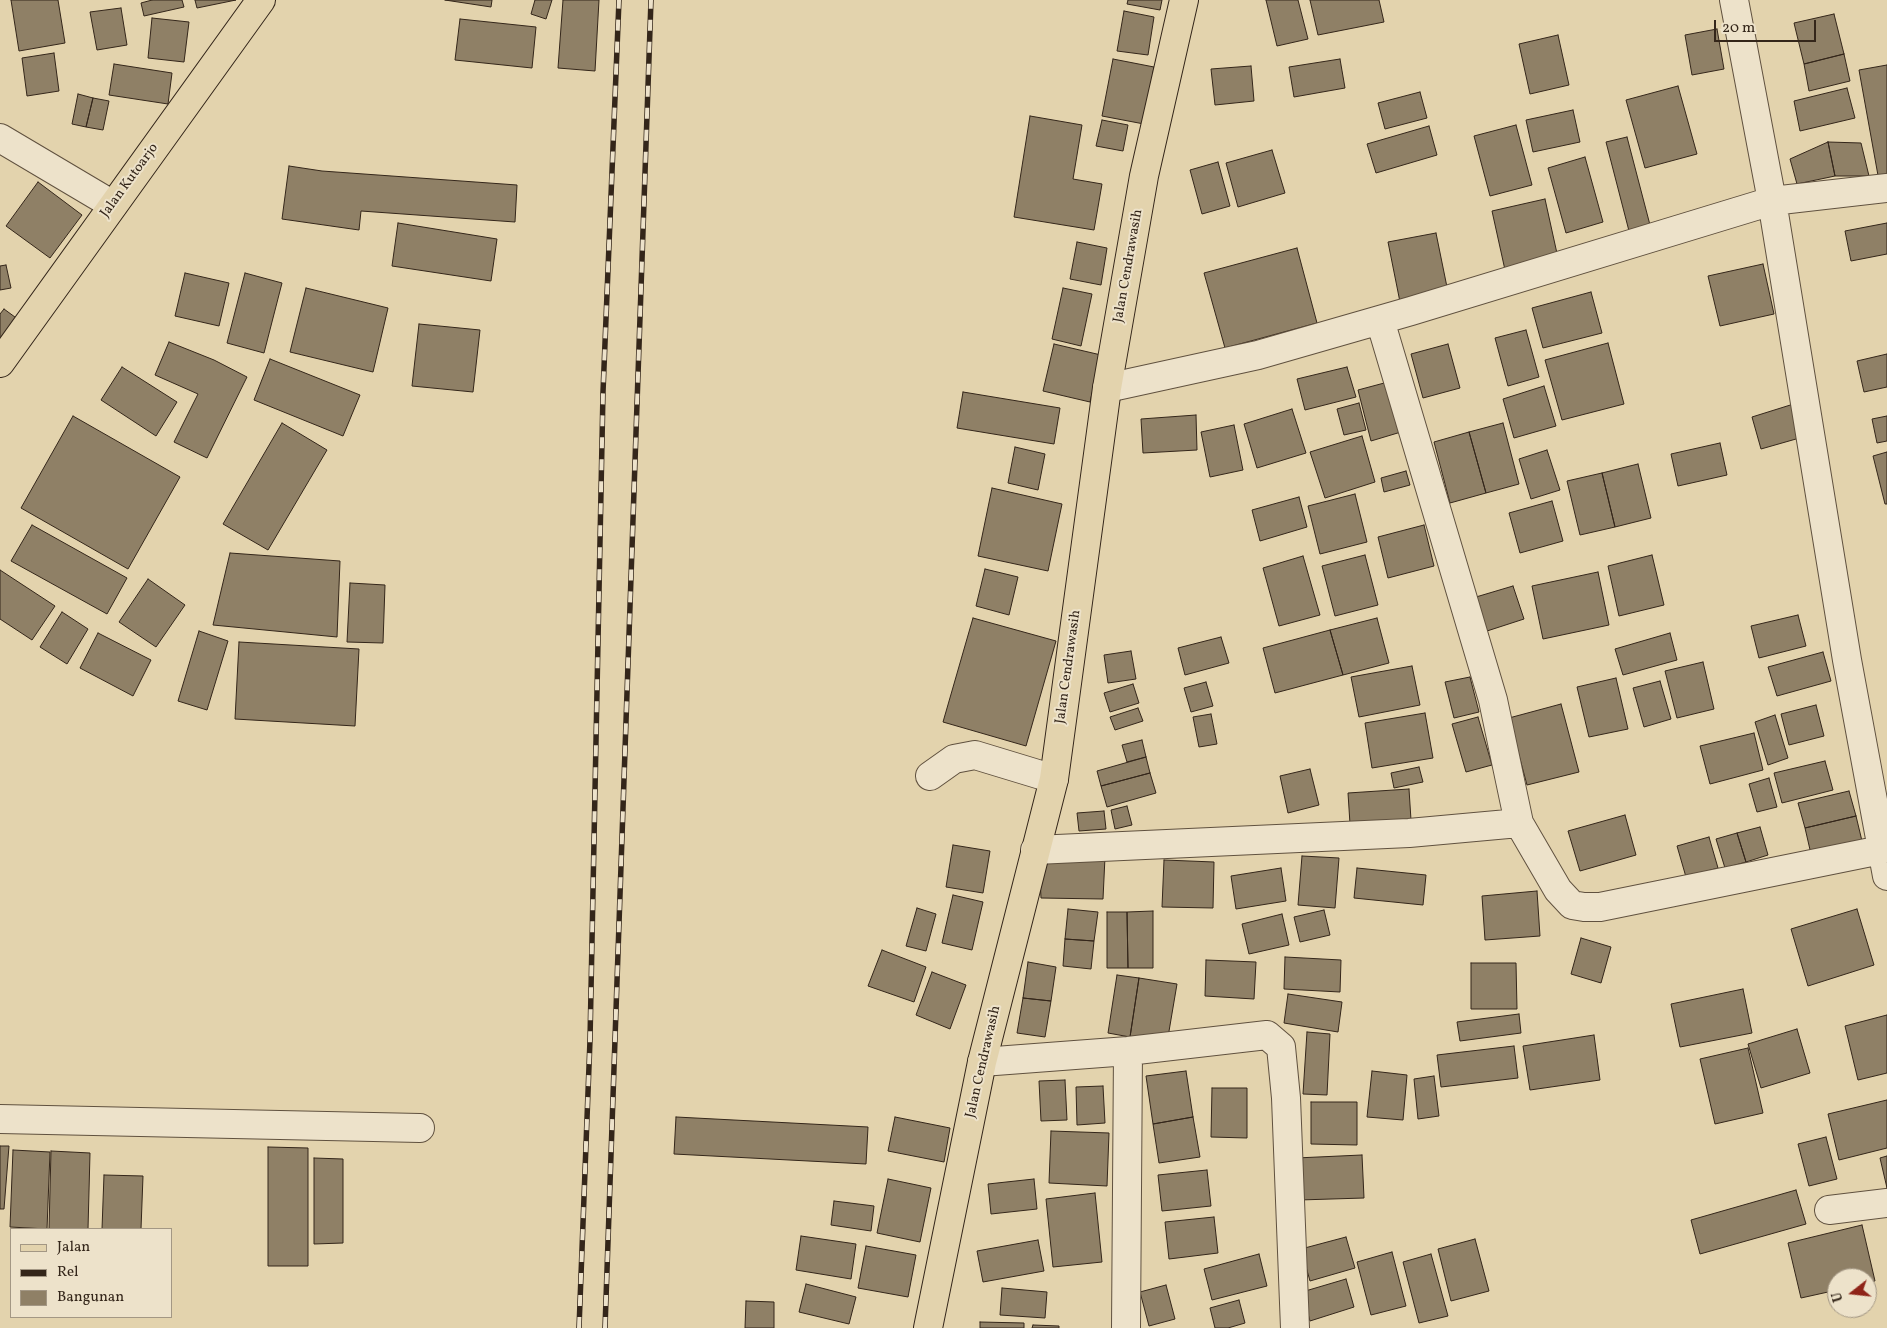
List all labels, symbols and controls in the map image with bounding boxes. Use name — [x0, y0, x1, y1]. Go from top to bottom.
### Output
scale bar — [1717, 10, 1820, 42]
text: 20 m — [1722, 18, 1755, 39]
street label: Jalan Kutoarjo — [97, 141, 163, 221]
street label: Jalan Cendrawasih — [1111, 208, 1147, 324]
street label: Jalan Cendrawasih — [1053, 609, 1085, 725]
street label: Jalan Cendrawasih — [963, 1004, 1005, 1120]
legend — [10, 1228, 172, 1318]
text: Jalan — [57, 1237, 90, 1258]
text: Rel — [57, 1262, 79, 1283]
north arrow — [1827, 1268, 1877, 1318]
text: Bangunan — [57, 1287, 124, 1308]
text: U — [1828, 1290, 1849, 1304]

